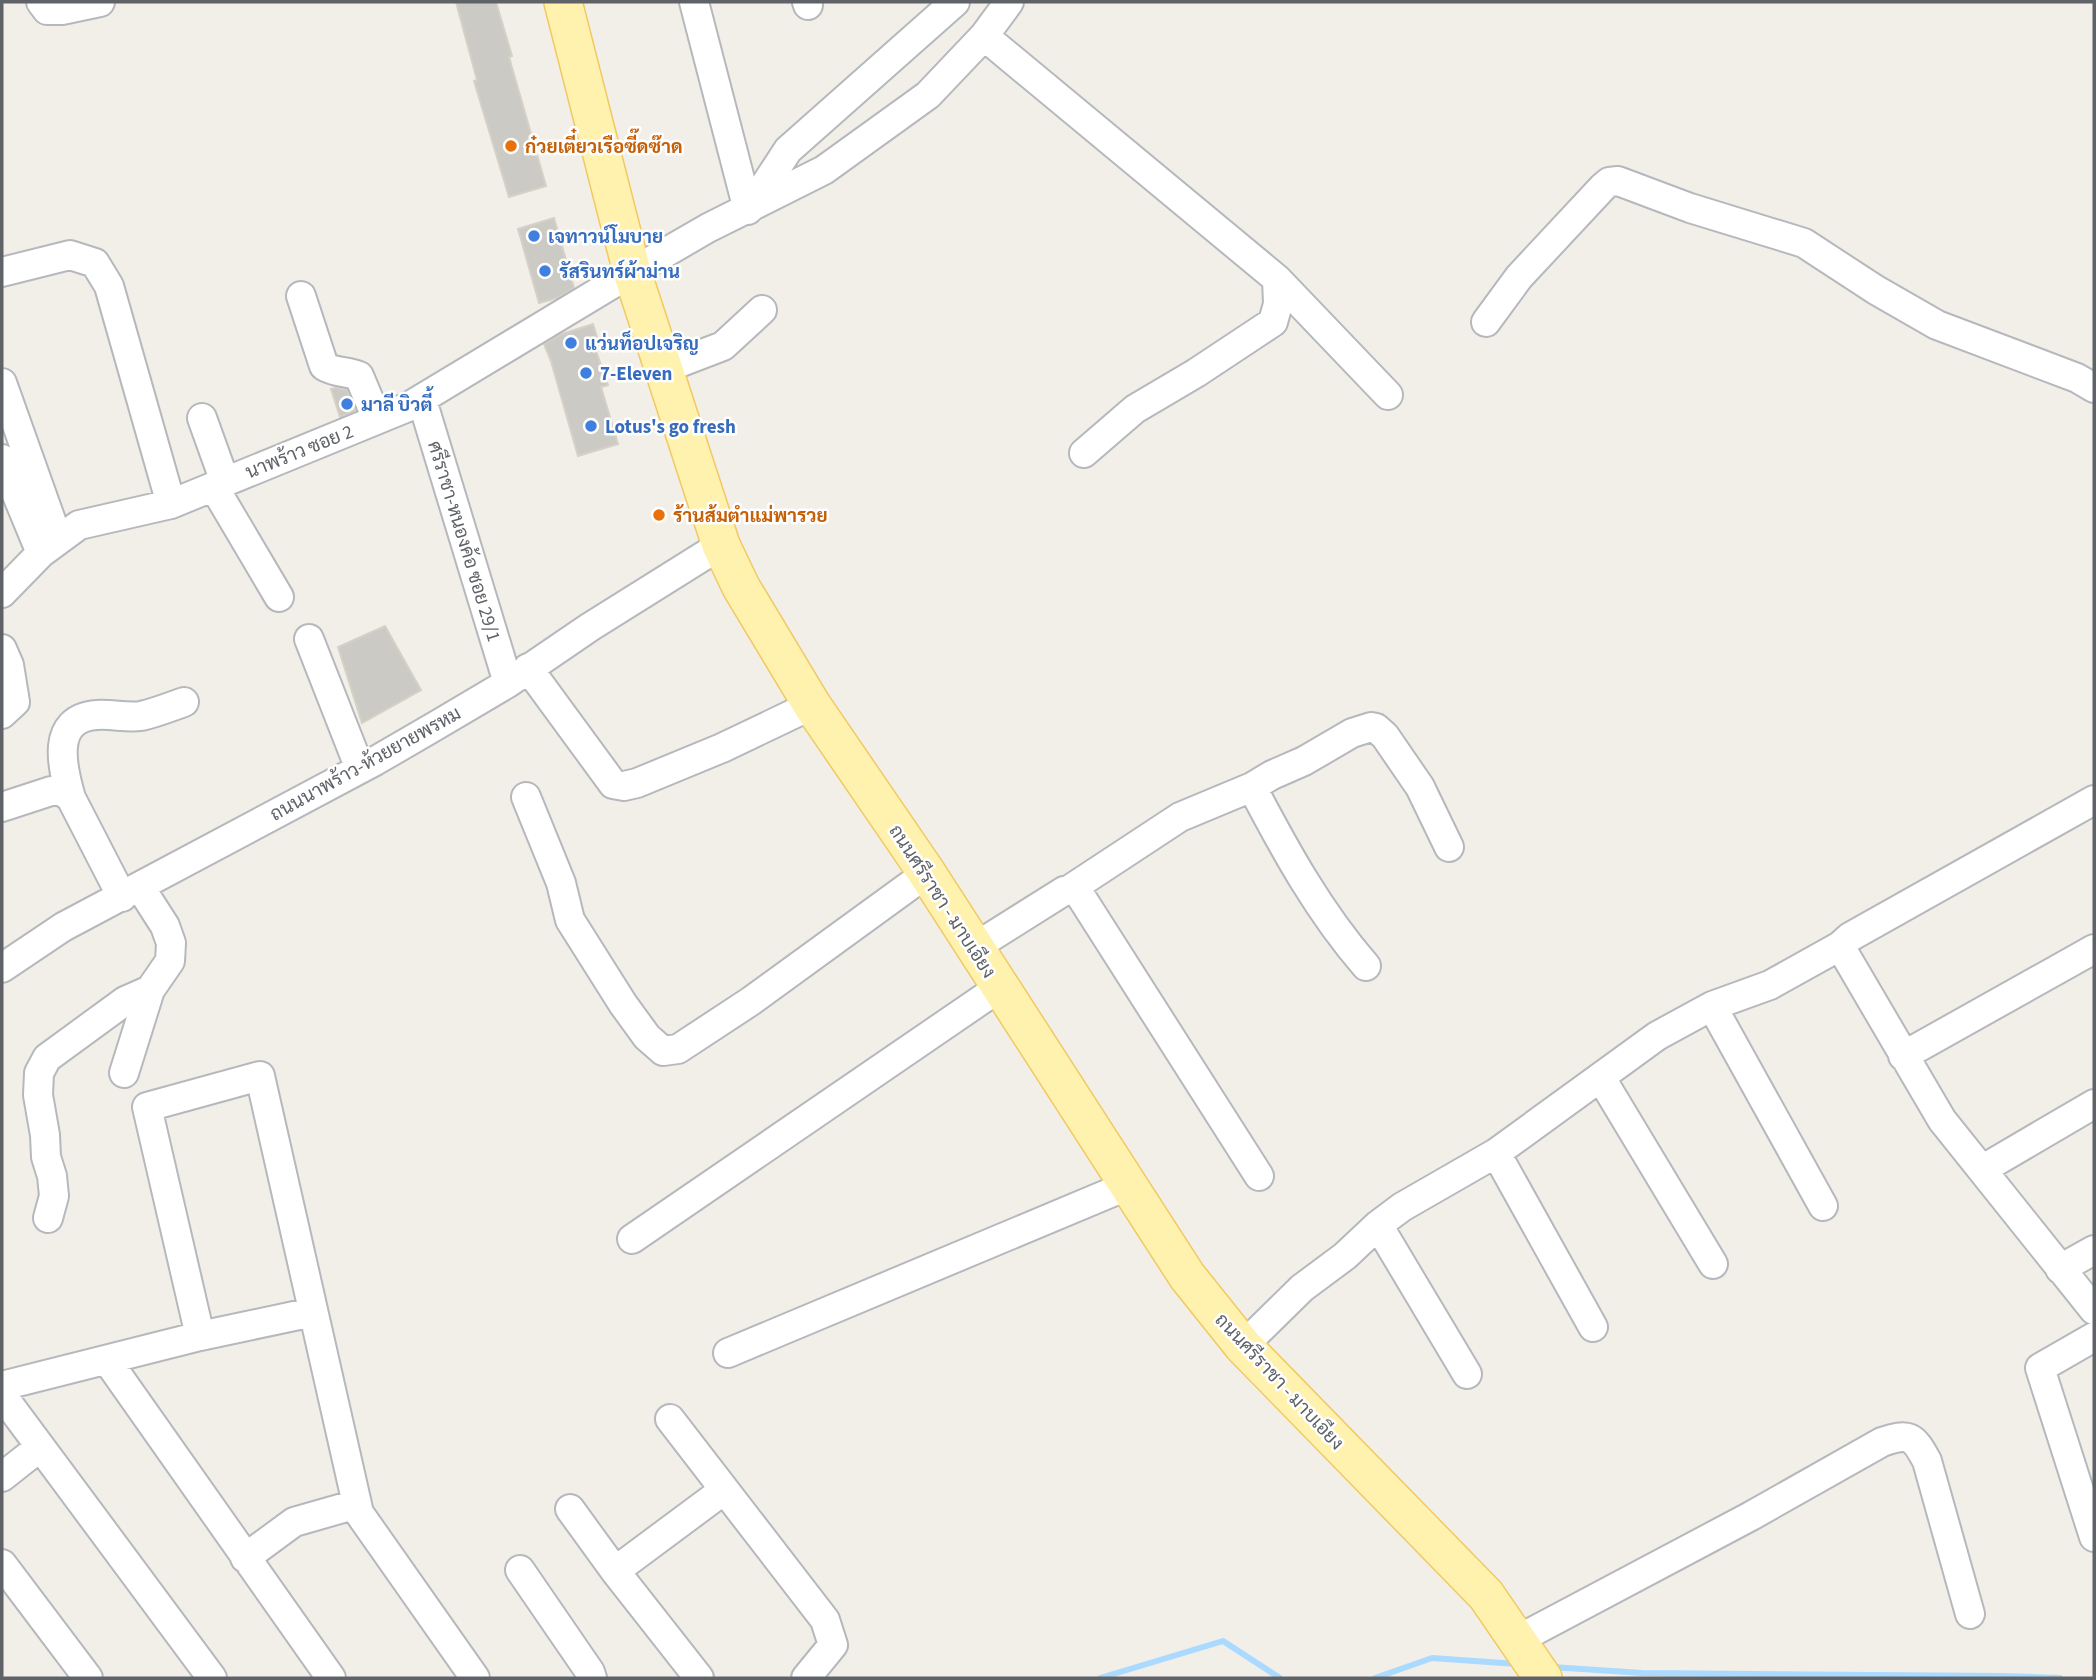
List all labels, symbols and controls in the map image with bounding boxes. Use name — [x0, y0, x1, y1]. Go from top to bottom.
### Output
place label: ก๋วยเตี๋ยวเรือซี๊ดซ๊าด — [525, 128, 683, 161]
marker: ก๋วยเตี๋ยวเรือซี๊ดซ๊าด — [503, 138, 519, 154]
place label: เจทาวน์โมบาย — [548, 224, 663, 251]
marker: เจทาวน์โมบาย — [526, 228, 542, 244]
place label: รัสรินทร์ผ้าม่าน — [559, 259, 680, 286]
marker: รัสรินทร์ผ้าม่าน — [537, 263, 553, 279]
place label: แว่นท็อปเจริญ — [585, 330, 699, 358]
marker: แว่นท็อปเจริญ — [563, 335, 579, 351]
place label: 7-Eleven — [600, 361, 672, 388]
marker: 7-Eleven — [578, 365, 594, 381]
place label: มาลี บิวตี้ — [361, 386, 434, 419]
marker: มาลี บิวตี้ — [339, 396, 355, 412]
place label: Lotus's go fresh — [605, 414, 736, 441]
marker: Lotus's go fresh — [583, 418, 599, 434]
street label: นาพร้าว ซอย 2 — [242, 419, 357, 486]
street label: ศรีราชา-หนองค้อ ซอย 29/1 — [420, 438, 507, 645]
place label: ร้านส้มตำแม่พารวย — [673, 503, 828, 530]
marker: ร้านส้มตำแม่พารวย — [651, 507, 667, 523]
street label: ถนนนาพร้าว-ห้วยยายพรหม — [265, 700, 466, 828]
street label: ถนนศรีราชา - มาบเอียง — [882, 820, 1002, 984]
street label: ถนนศรีราชา - มาบเอียง — [1208, 1308, 1350, 1456]

